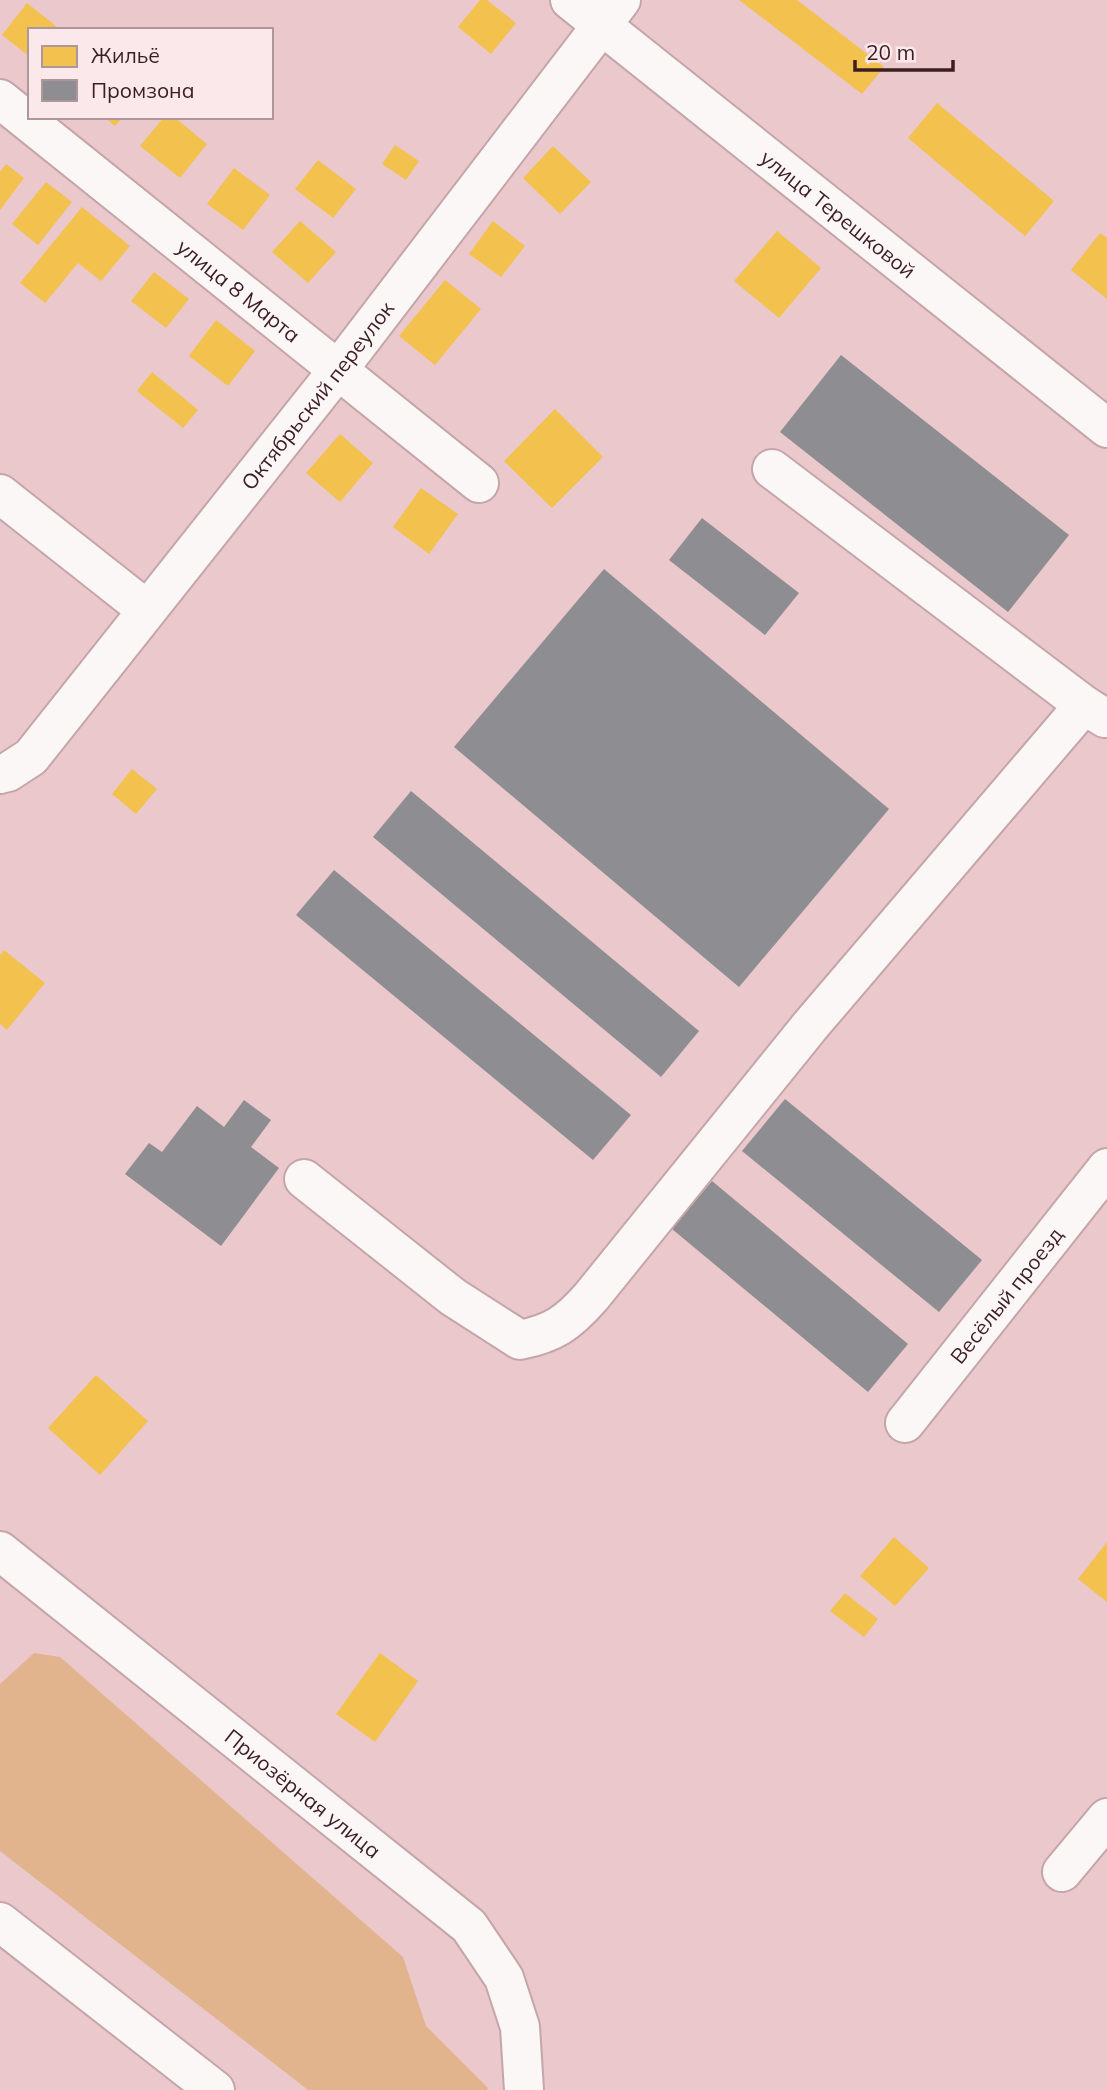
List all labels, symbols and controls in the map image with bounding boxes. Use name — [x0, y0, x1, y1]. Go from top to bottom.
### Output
legend — [28, 28, 273, 119]
scale bar — [855, 28, 953, 72]
text: 20 m — [866, 39, 915, 65]
text: Жильё — [91, 42, 160, 68]
text: Промзона — [91, 77, 194, 103]
street label: улица Терешковой — [755, 144, 921, 283]
street label: улица 8 Марта — [172, 233, 306, 348]
street label: Октябрьский переулок — [235, 295, 400, 495]
street label: Весёлый проезд — [944, 1222, 1068, 1369]
street label: Приозёрная улица — [220, 1723, 386, 1864]

